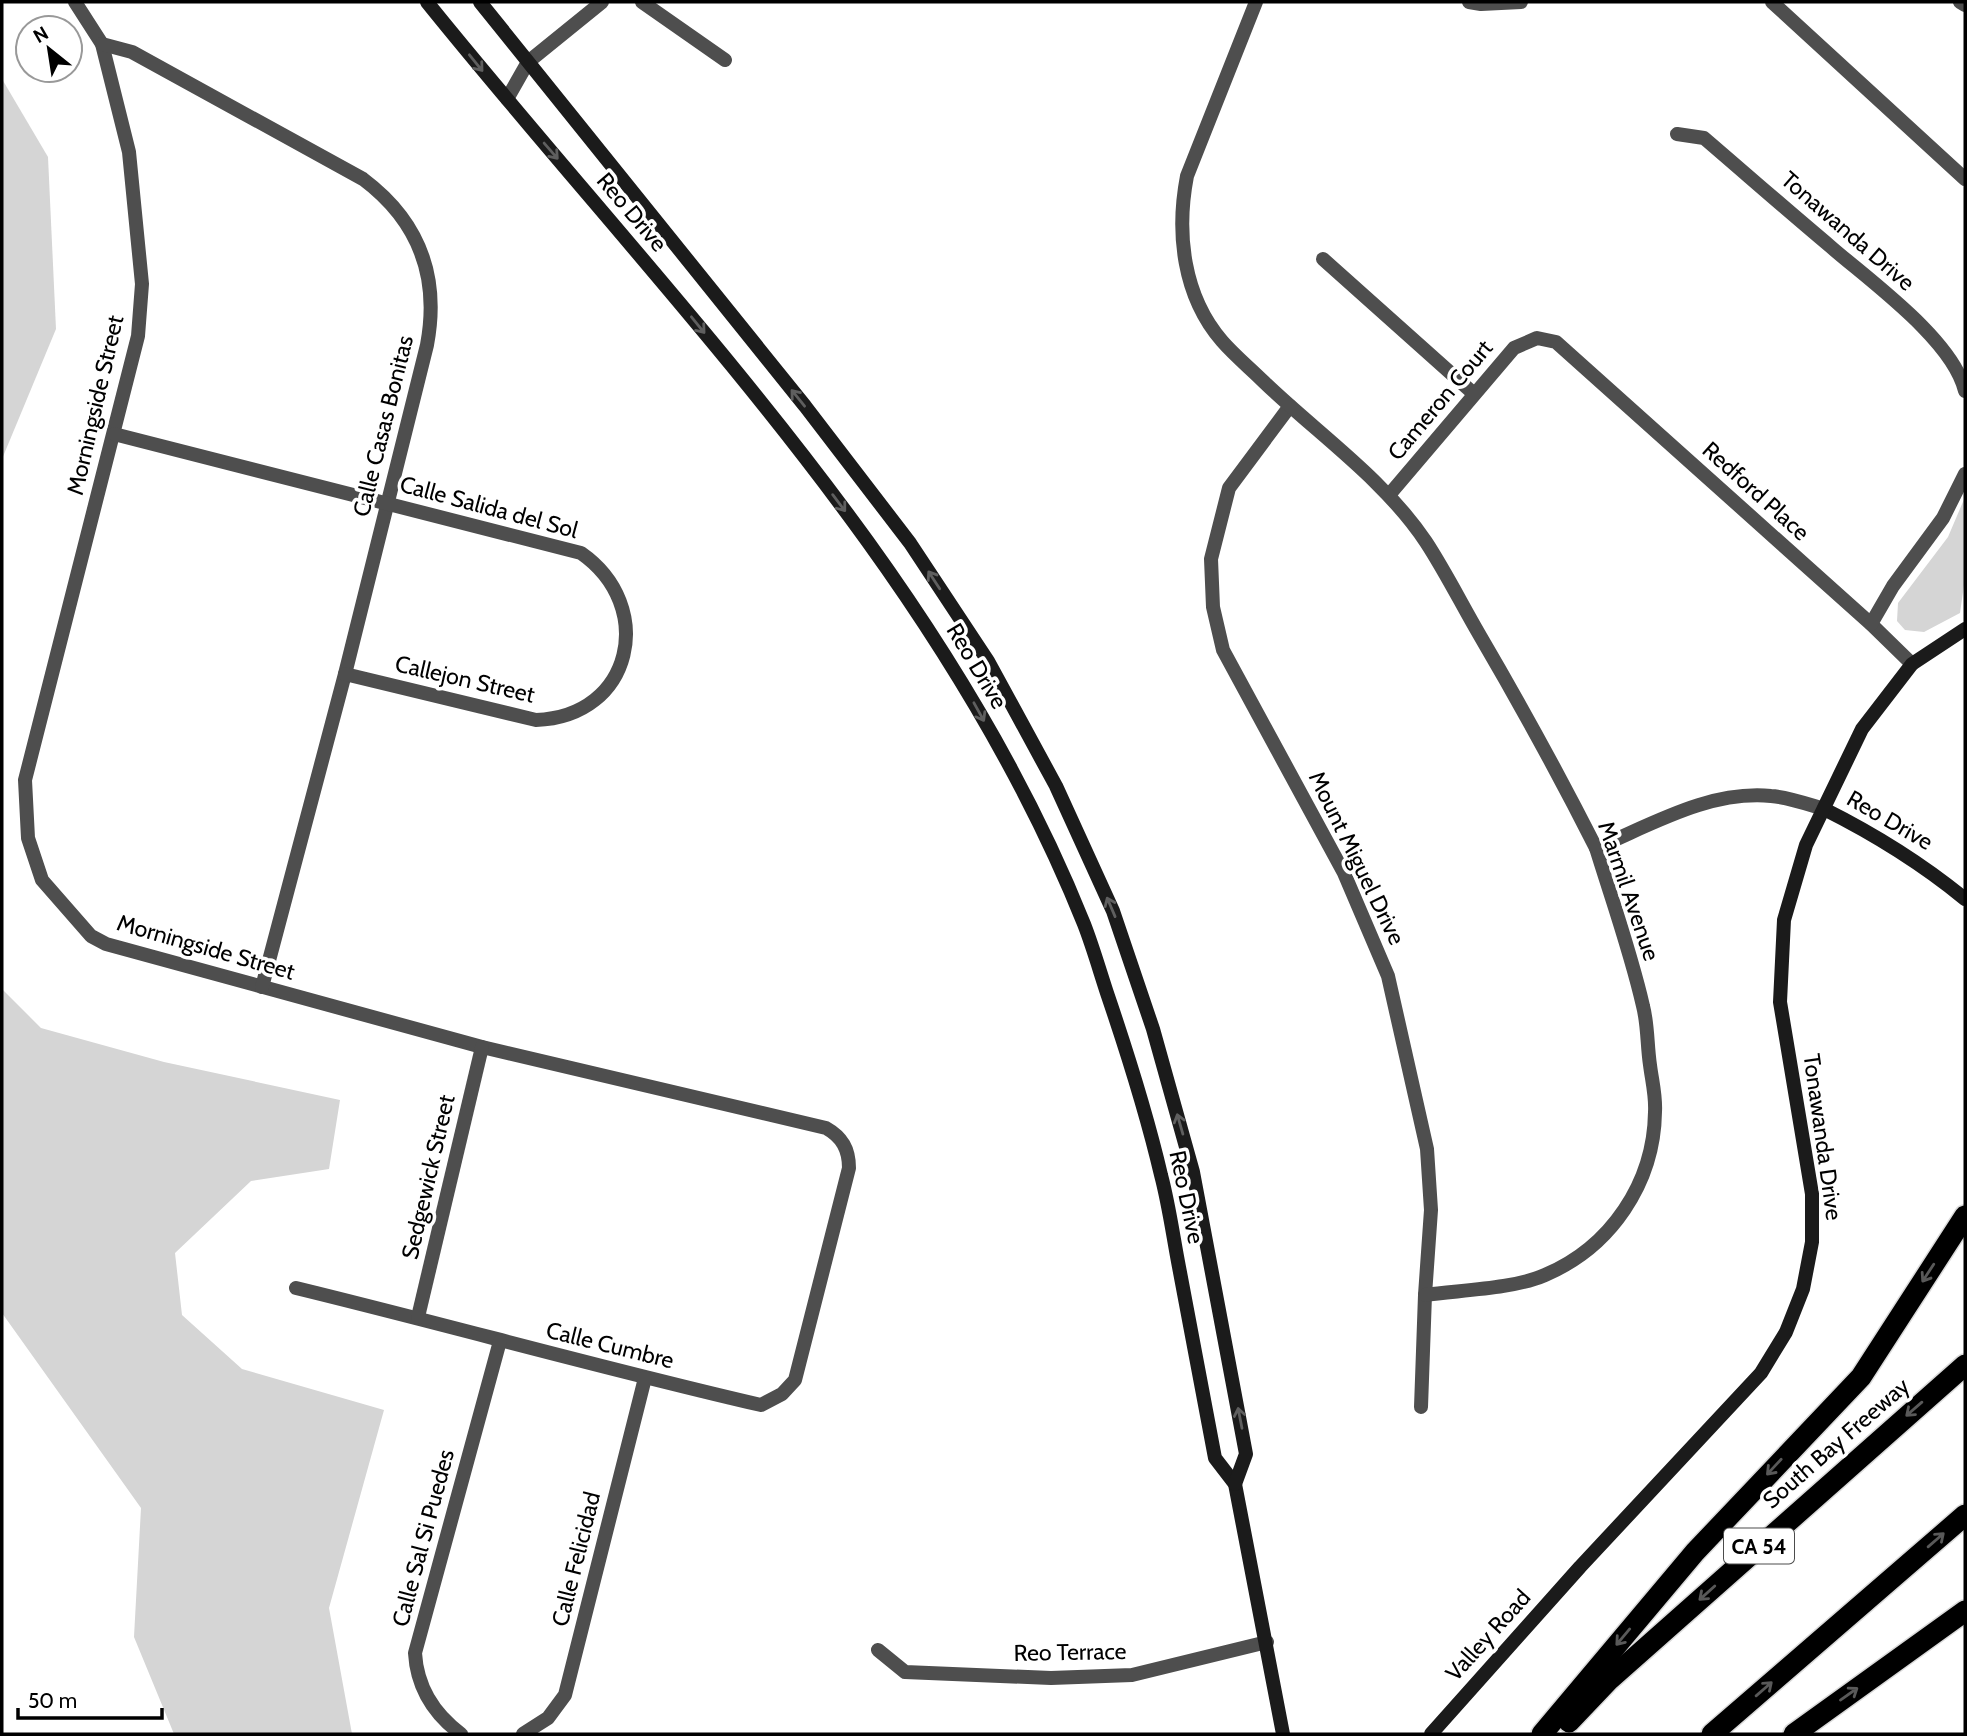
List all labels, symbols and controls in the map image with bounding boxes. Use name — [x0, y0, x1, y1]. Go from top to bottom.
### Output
north arrow — [14, 14, 84, 84]
text: N — [29, 21, 52, 48]
one-way arrow — [468, 54, 484, 72]
one-way arrow — [543, 142, 559, 160]
street label: Tonawanda Drive — [1776, 165, 1921, 297]
street label: Reo Drive — [591, 167, 673, 257]
street label: Morningside Street — [61, 312, 129, 498]
one-way arrow — [690, 316, 705, 334]
street label: Calle Casas Bonitas — [347, 332, 419, 520]
street label: Cameron Court — [1382, 334, 1499, 466]
one-way arrow — [790, 389, 806, 407]
street label: Redford Place — [1697, 436, 1816, 547]
street label: Calle Salida del Sol — [397, 470, 582, 544]
one-way arrow — [831, 494, 846, 513]
one-way arrow — [927, 571, 942, 590]
street label: Reo Drive — [941, 618, 1013, 714]
street label: Callejon Street — [392, 649, 538, 709]
one-way arrow — [973, 701, 987, 722]
street label: Mount Miguel Drive — [1303, 767, 1411, 949]
street label: Reo Drive — [1842, 784, 1938, 856]
street label: Marmil Avenue — [1592, 818, 1666, 965]
one-way arrow — [1103, 897, 1116, 918]
street label: Morningside Street — [114, 908, 298, 986]
street label: Tonawanda Drive — [1797, 1052, 1849, 1222]
street label: Sedgewick Street — [395, 1092, 461, 1262]
one-way arrow — [1172, 1113, 1185, 1135]
street label: Reo Drive — [1163, 1148, 1211, 1246]
one-way arrow — [1921, 1263, 1935, 1282]
street label: Calle Cumbre — [543, 1316, 677, 1374]
street label: South Bay Freeway — [1757, 1372, 1915, 1514]
one-way arrow — [1906, 1401, 1923, 1418]
one-way arrow — [1232, 1407, 1246, 1430]
street label: Calle Sal Si Puedes — [386, 1446, 460, 1630]
one-way arrow — [1766, 1458, 1782, 1476]
street label: Calle Felicidad — [546, 1489, 606, 1629]
road number: CA 54 — [1724, 1528, 1794, 1564]
one-way arrow — [1926, 1532, 1944, 1548]
street label: Valley Road — [1440, 1584, 1536, 1686]
one-way arrow — [1698, 1584, 1716, 1600]
one-way arrow — [1615, 1628, 1631, 1646]
street label: Reo Terrace — [1013, 1637, 1127, 1667]
scale bar — [18, 1676, 161, 1720]
one-way arrow — [1754, 1681, 1772, 1697]
one-way arrow — [1839, 1687, 1858, 1701]
text: 50 m — [28, 1688, 77, 1713]

